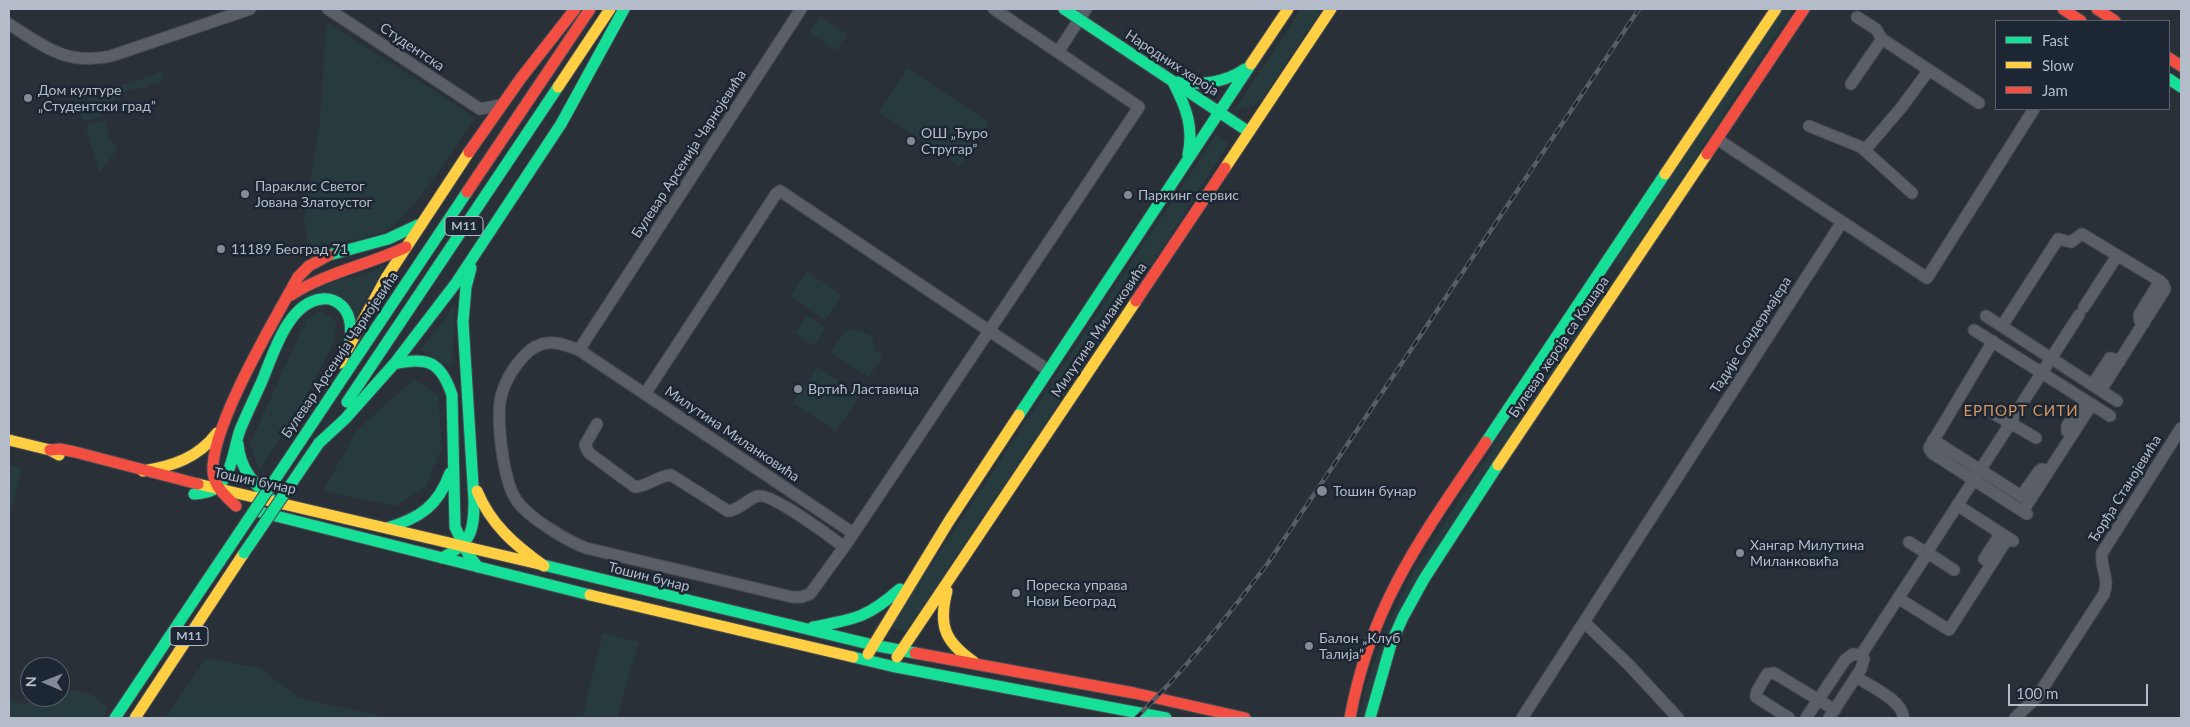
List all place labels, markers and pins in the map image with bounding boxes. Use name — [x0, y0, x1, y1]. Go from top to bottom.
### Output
place label: Дом културе „Студентски град” — [38, 82, 156, 114]
marker: Дом културе „Студентски град” — [22, 92, 34, 104]
place label: ОШ „Ђуро Стругар” — [921, 125, 988, 158]
marker: ОШ „Ђуро Стругар” — [905, 135, 917, 147]
place label: Параклис Светог Јована Златоустог — [255, 178, 372, 210]
place label: Паркинг сервис — [1138, 187, 1239, 203]
marker: Параклис Светог Јована Златоустог — [239, 188, 251, 200]
marker: Паркинг сервис — [1122, 189, 1134, 201]
place label: 11189 Београд 71 — [231, 241, 348, 257]
marker: 11189 Београд 71 — [215, 243, 227, 255]
place label: Вртић Ластавица — [808, 381, 919, 397]
marker: Вртић Ластавица — [792, 383, 804, 395]
place label: Тошин бунар — [1333, 483, 1416, 499]
marker: Тошин бунар — [1315, 484, 1329, 498]
place label: Хангар Милутина Миланковића — [1750, 537, 1864, 570]
marker: Хангар Милутина Миланковића — [1734, 547, 1746, 559]
place label: Пореска управа Нови Београд — [1026, 577, 1128, 610]
marker: Пореска управа Нови Београд — [1010, 587, 1022, 599]
place label: Балон „Клуб Талија” — [1319, 630, 1400, 662]
marker: Балон „Клуб Талија” — [1303, 640, 1315, 652]

